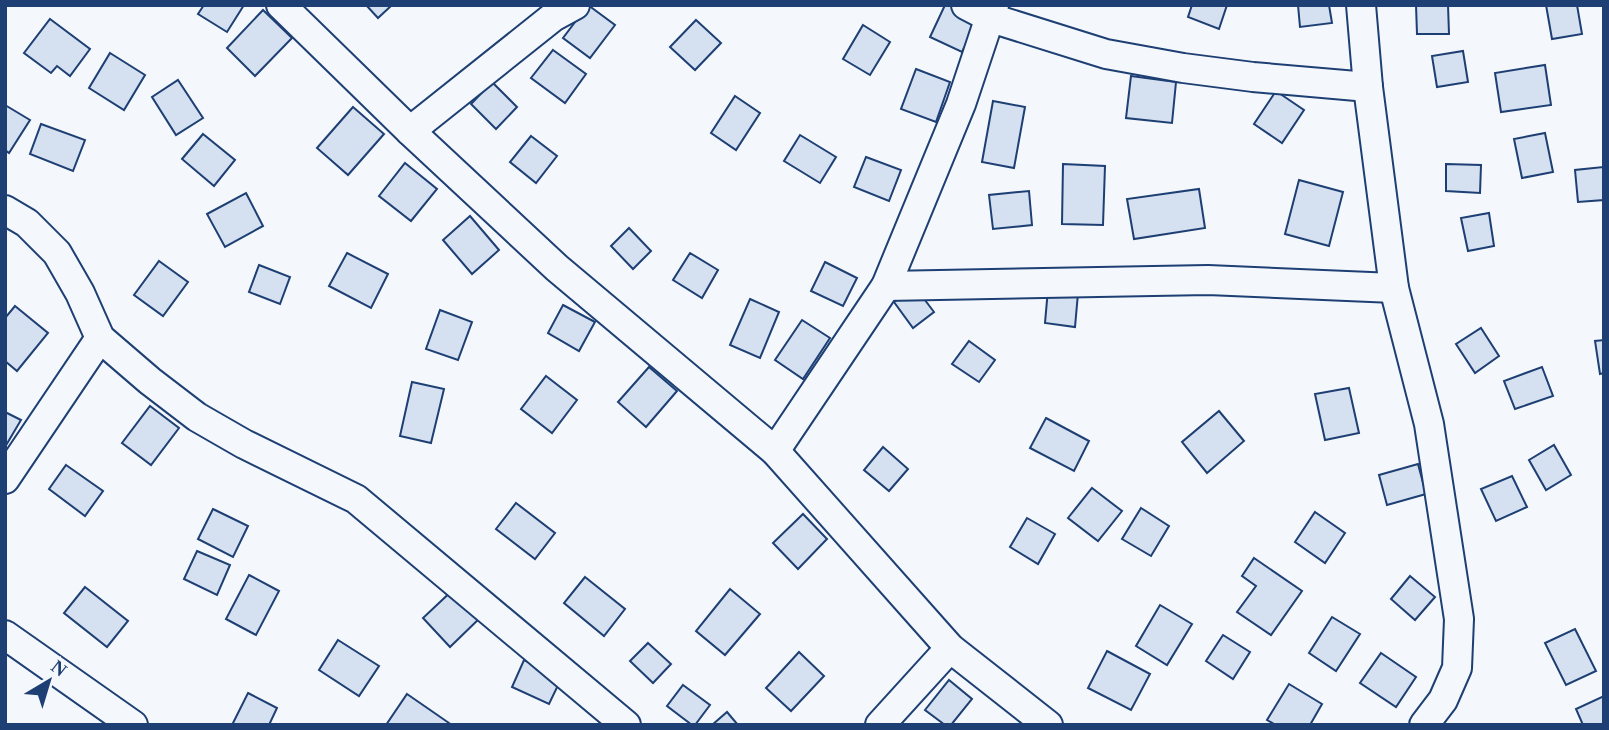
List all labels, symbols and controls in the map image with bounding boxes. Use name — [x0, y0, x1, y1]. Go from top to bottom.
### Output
north arrow — [14, 646, 84, 716]
text: N — [47, 655, 71, 681]

